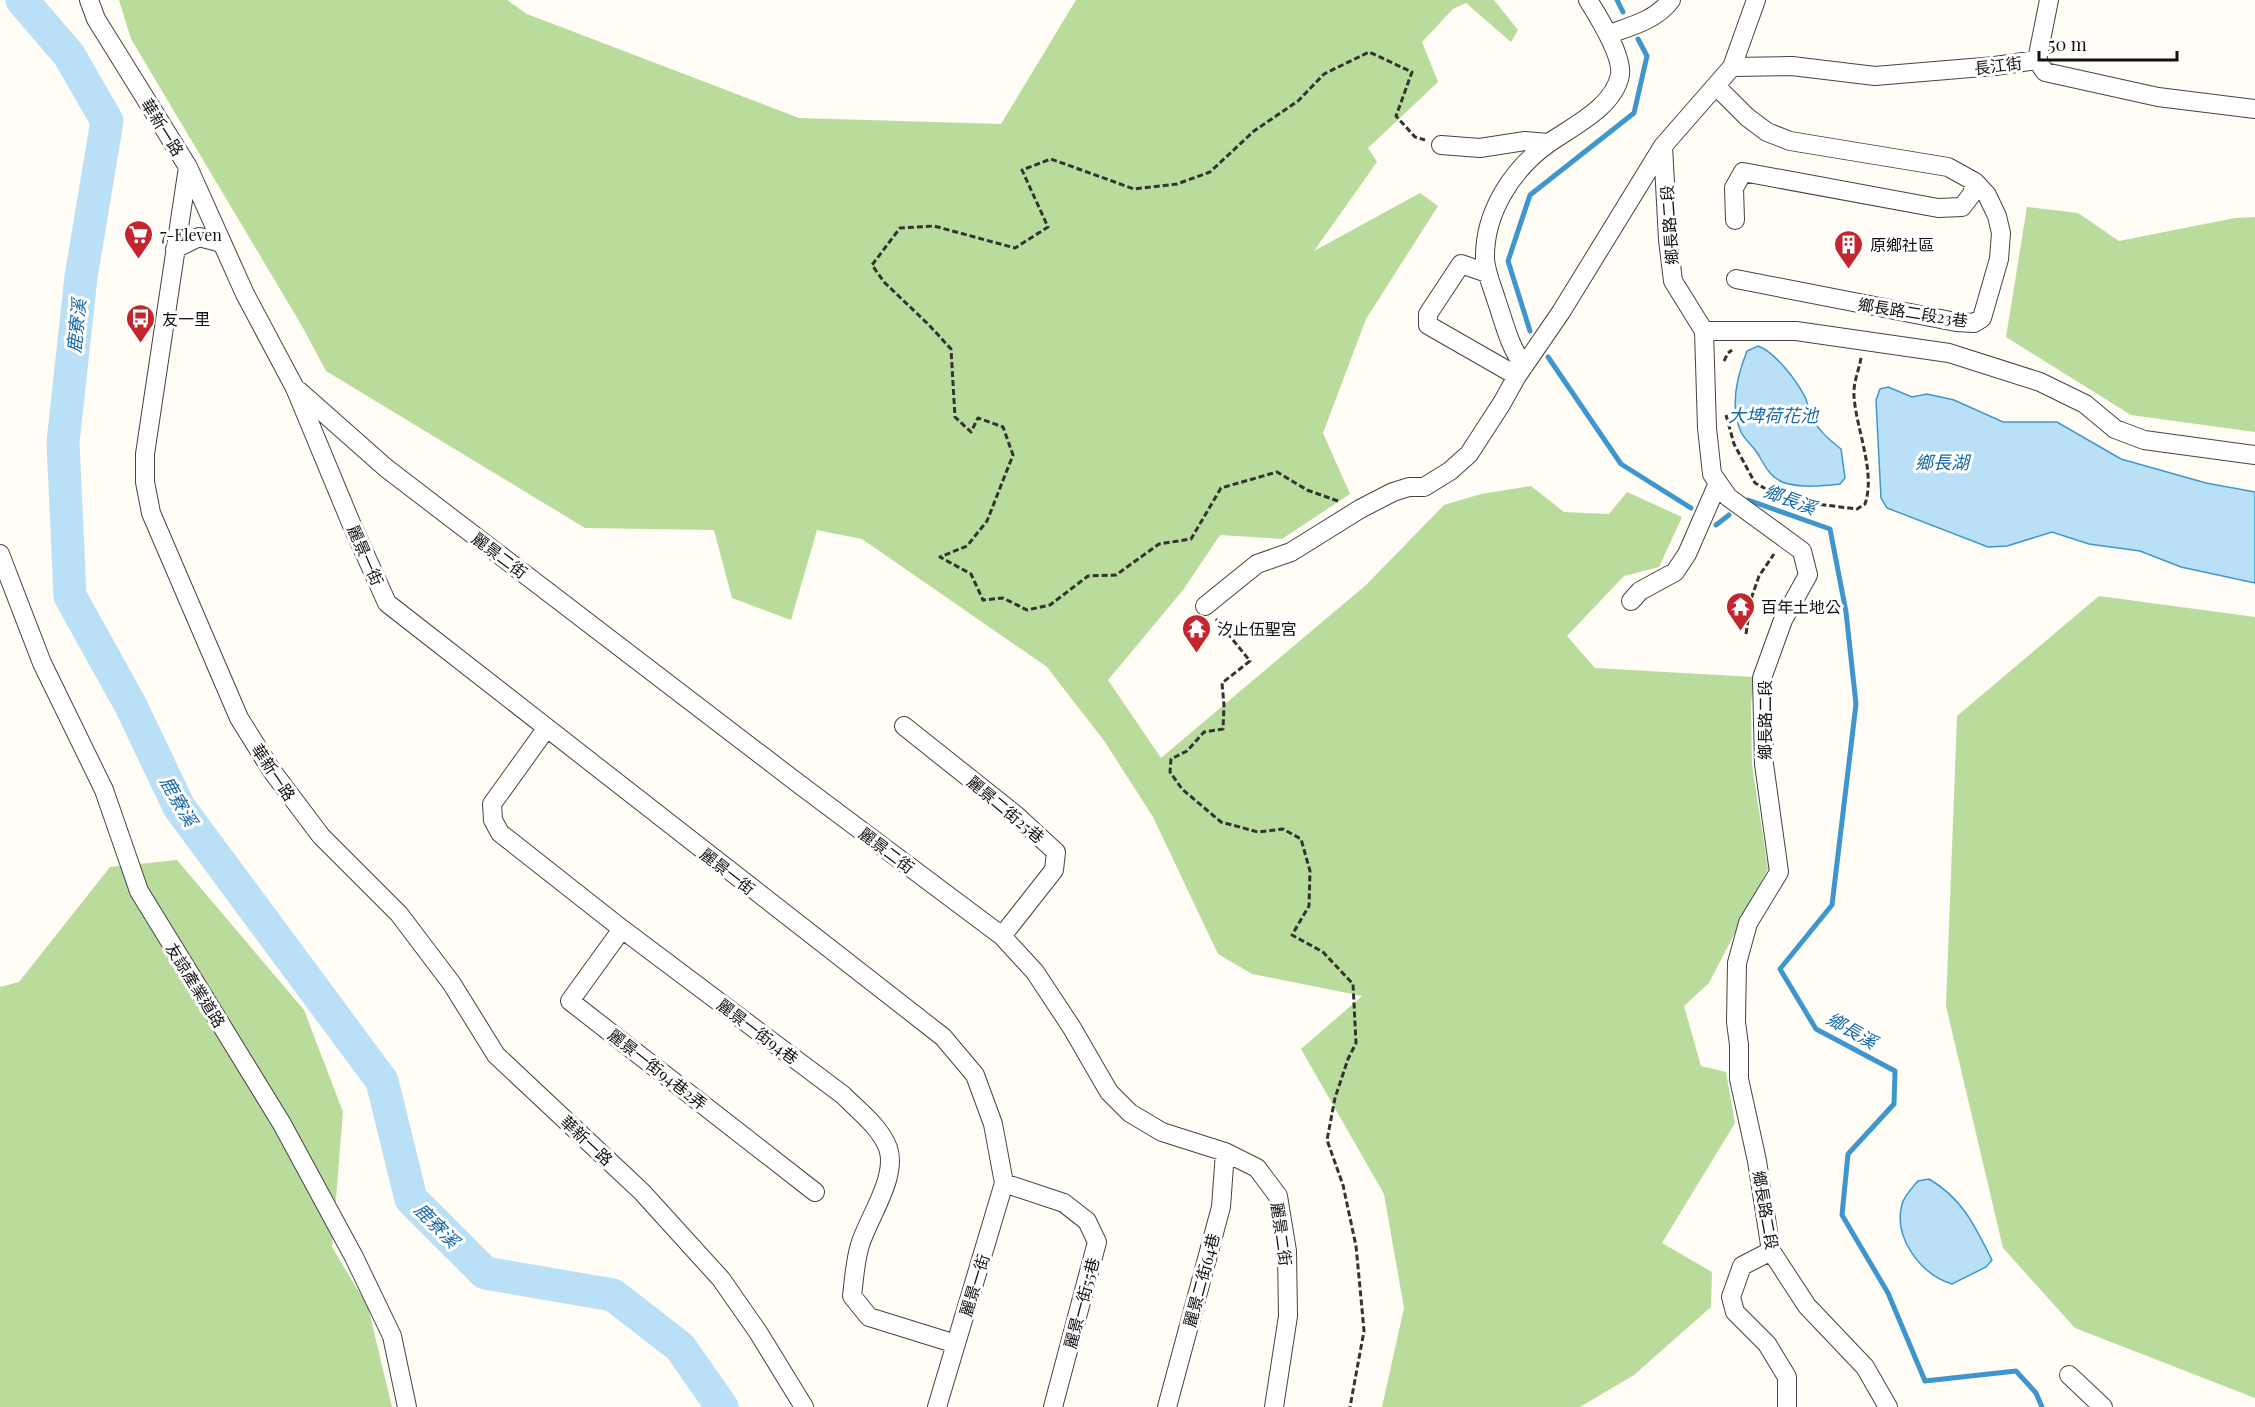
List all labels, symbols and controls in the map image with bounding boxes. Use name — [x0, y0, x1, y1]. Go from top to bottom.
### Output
scale bar — [2039, 24, 2177, 62]
text: 50 m — [2048, 32, 2087, 56]
street label: 長江街 — [1973, 52, 2023, 78]
street label: 華新一路 — [137, 94, 189, 160]
street label: 鄉長路二段 — [1656, 184, 1682, 266]
supermarket icon: 7-Eleven — [123, 218, 155, 260]
place label: 7-Eleven — [160, 224, 222, 245]
building icon: 原鄉社區 — [1833, 228, 1865, 270]
place label: 原鄉社區 — [1870, 234, 1934, 255]
street label: 鄉長路二段23巷 — [1857, 293, 1969, 331]
water label: 鹿寮溪 — [61, 295, 91, 354]
bus stop icon: 友一里 — [125, 302, 157, 344]
place label: 友一里 — [162, 308, 210, 329]
water label: 大埤荷花池 — [1728, 403, 1820, 427]
water label: 鄉長湖 — [1915, 450, 1972, 474]
water label: 鄉長溪 — [1761, 478, 1822, 521]
street label: 麗景一街 — [343, 521, 389, 589]
street label: 麗景二街 — [468, 527, 532, 583]
temple icon: 百年土地公 — [1724, 590, 1756, 632]
place label: 百年土地公 — [1761, 596, 1841, 617]
temple icon: 汐止伍聖宮 — [1180, 612, 1212, 654]
place label: 汐止伍聖宮 — [1217, 618, 1297, 639]
street label: 鄉長路二段 — [1754, 680, 1775, 760]
street label: 華新一路 — [247, 740, 301, 804]
street label: 麗景二街25巷 — [963, 771, 1049, 847]
water label: 鹿寮溪 — [155, 772, 204, 833]
street label: 麗景二街 — [855, 822, 919, 878]
street label: 麗景一街 — [696, 843, 760, 899]
street label: 友諒產業道路 — [162, 939, 230, 1031]
street label: 麗景一街94巷 — [713, 994, 803, 1068]
water label: 鄉長溪 — [1823, 1006, 1884, 1055]
street label: 麗景一街94巷2弄 — [604, 1024, 712, 1114]
street label: 華新一路 — [556, 1110, 618, 1170]
street label: 鄉長路二段 — [1749, 1169, 1783, 1251]
water label: 鹿寮溪 — [409, 1197, 467, 1255]
street label: 麗景二街 — [1267, 1201, 1297, 1267]
street label: 麗景二街64巷 — [1178, 1231, 1224, 1329]
street label: 麗景一街 — [955, 1251, 993, 1319]
street label: 麗景一街55巷 — [1059, 1255, 1103, 1351]

